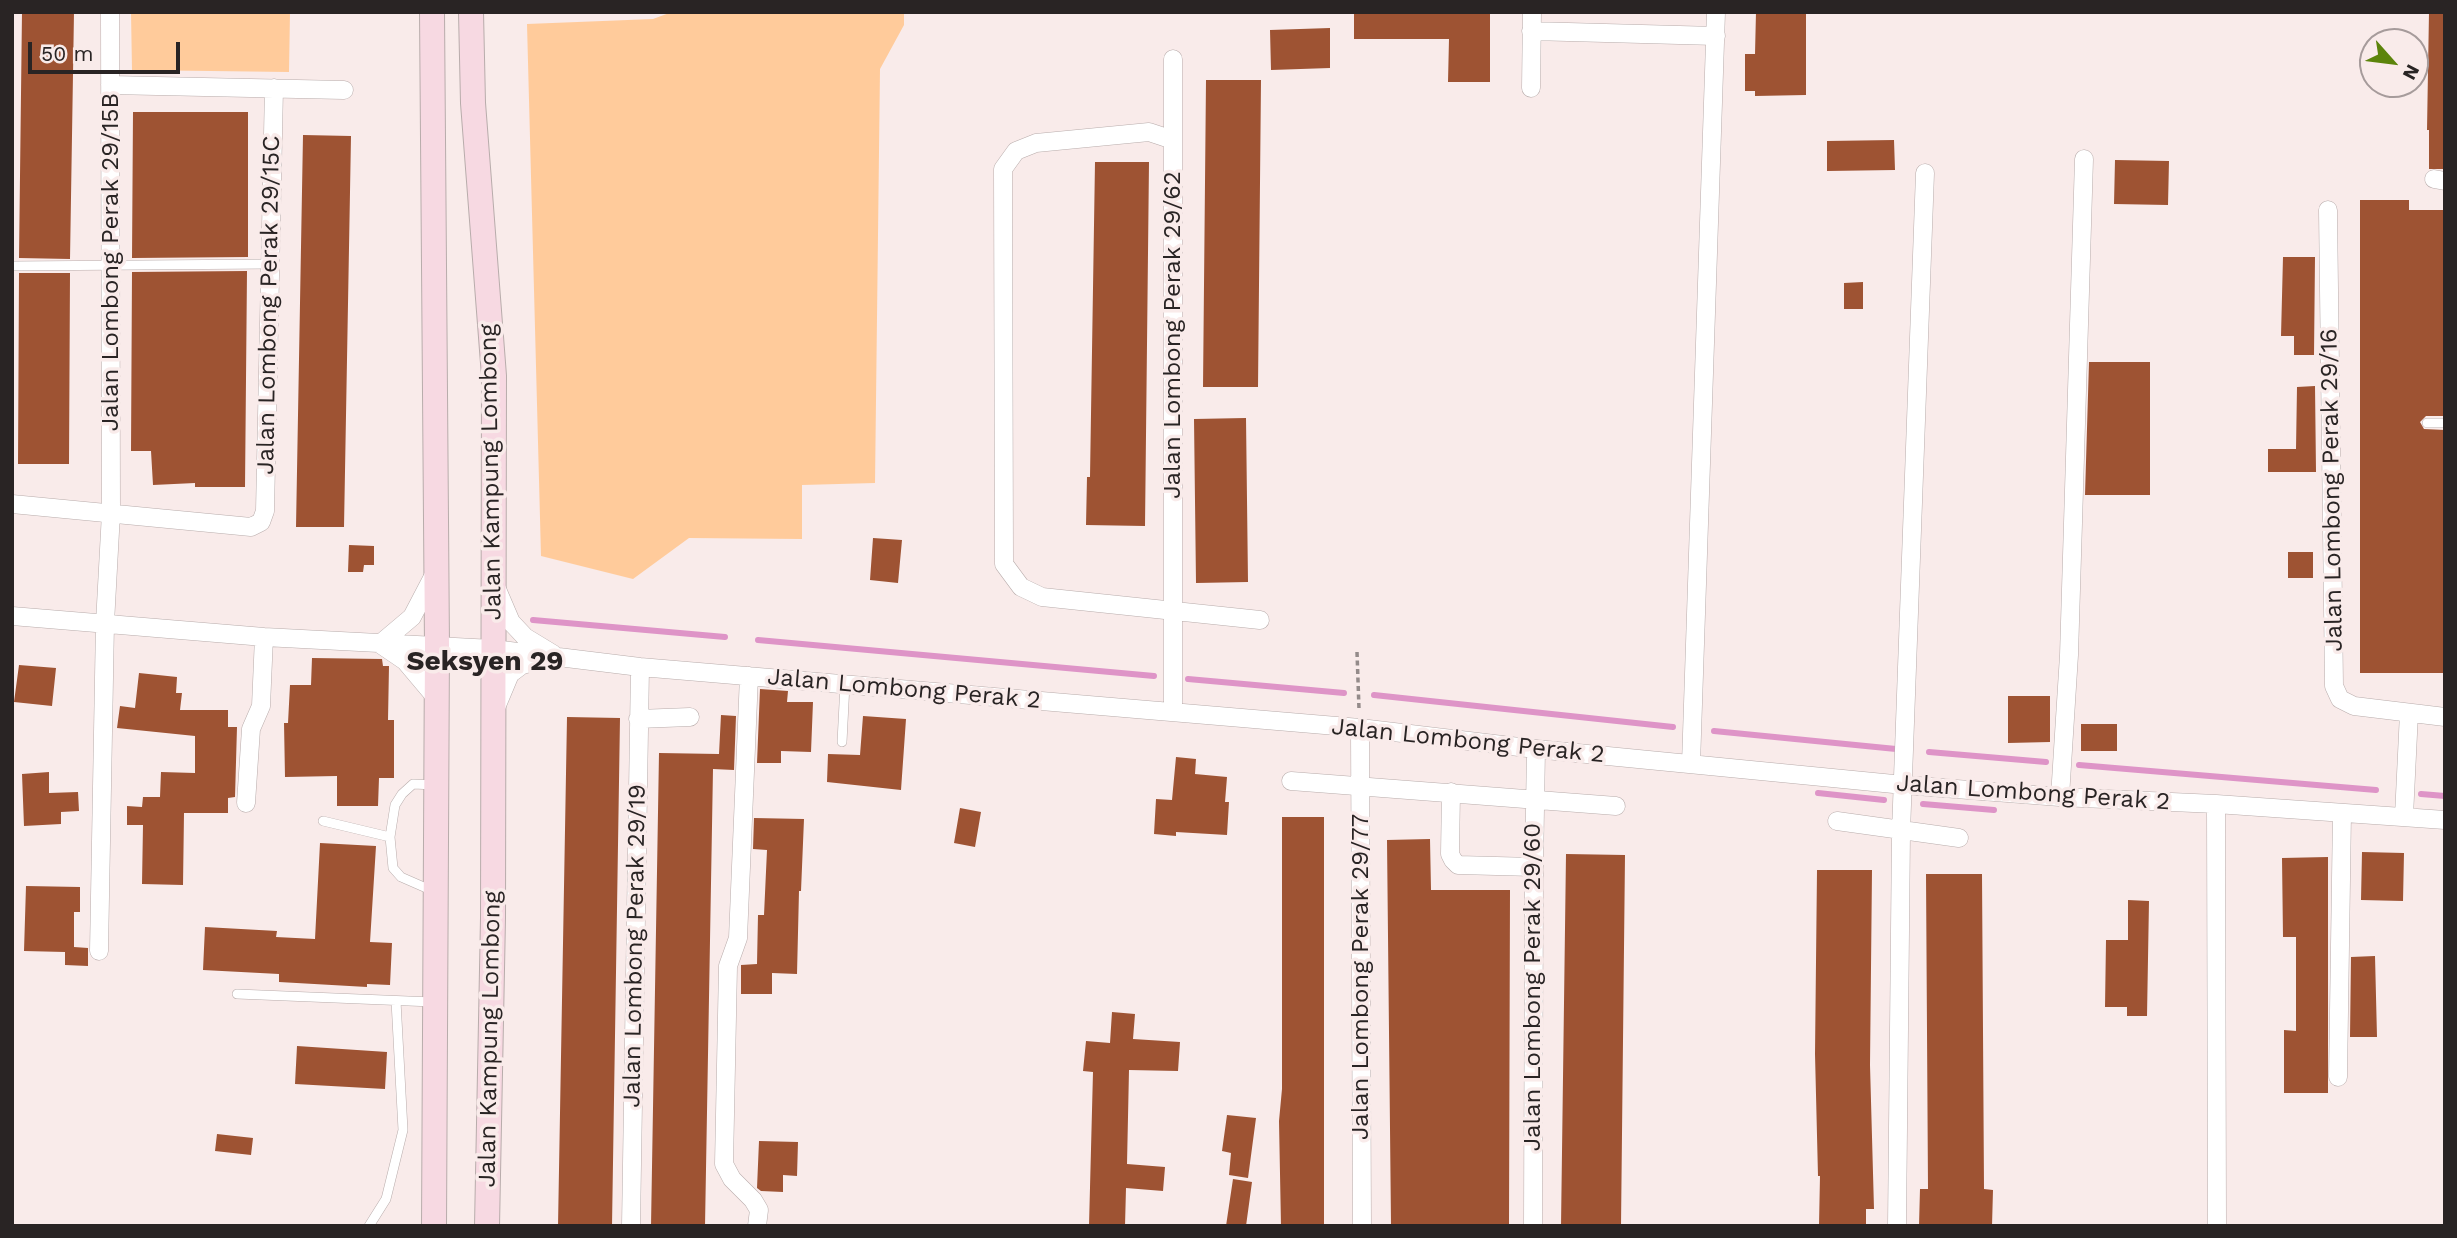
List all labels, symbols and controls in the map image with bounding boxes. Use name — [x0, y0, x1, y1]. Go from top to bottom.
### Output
scale bar — [32, 28, 184, 72]
north arrow — [2359, 28, 2429, 98]
text: 50 m — [41, 41, 93, 66]
text: N — [2398, 61, 2425, 84]
street label: Jalan Lombong Perak 29/15B — [97, 93, 125, 431]
street label: Jalan Lombong Perak 29/15C — [252, 135, 286, 475]
street label: Jalan Lombong Perak 29/62 — [1159, 171, 1187, 499]
street label: Jalan Kampung Lombong — [474, 323, 508, 621]
street label: Jalan Lombong Perak 29/16 — [2315, 328, 2349, 652]
district label: Seksyen 29 — [406, 645, 564, 679]
street label: Jalan Lombong Perak 2 — [766, 663, 1042, 715]
street label: Jalan Lombong Perak 2 — [1330, 712, 1606, 770]
street label: Jalan Lombong Perak 2 — [1895, 769, 2171, 817]
street label: Jalan Lombong Perak 29/19 — [618, 784, 652, 1108]
street label: Jalan Lombong Perak 29/77 — [1347, 814, 1375, 1140]
street label: Jalan Lombong Perak 29/60 — [1519, 823, 1547, 1151]
street label: Jalan Kampung Lombong — [473, 890, 507, 1188]

